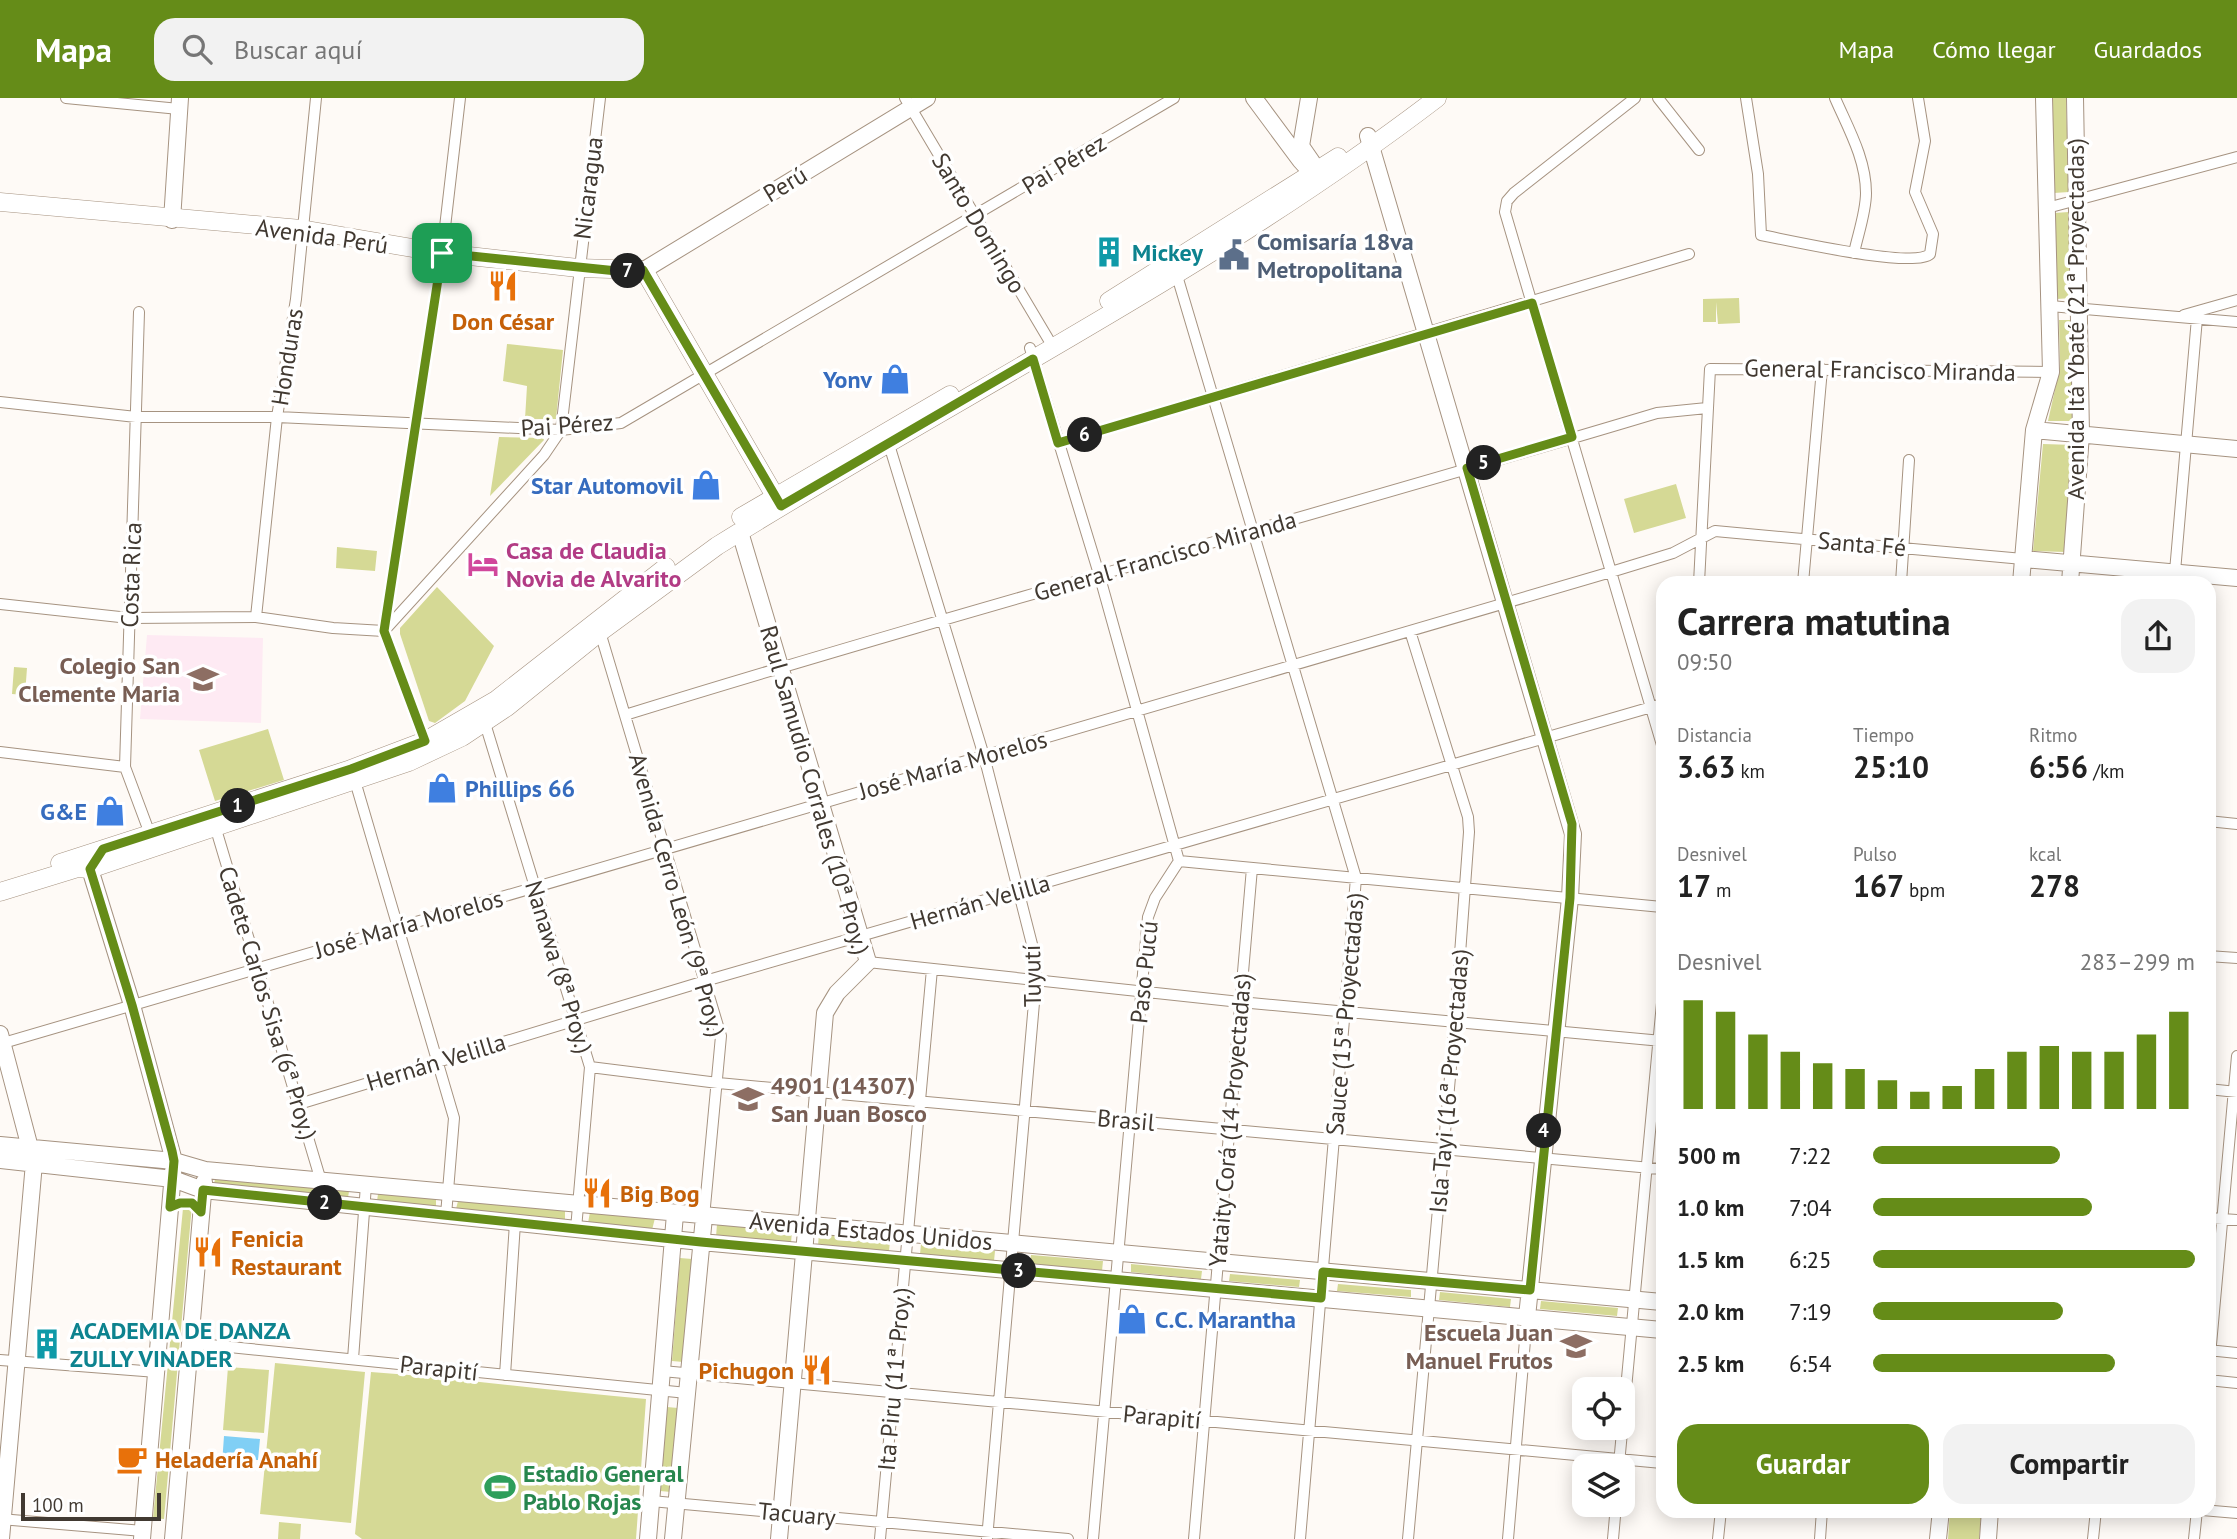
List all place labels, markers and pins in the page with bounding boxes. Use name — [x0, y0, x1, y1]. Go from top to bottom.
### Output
pin — [412, 223, 472, 283]
place label: Comisaría 18va Metropolitana — [1257, 226, 1414, 285]
building icon: Mickey — [1092, 235, 1126, 269]
place label: Mickey — [1132, 237, 1203, 268]
public building icon: Comisaría 18va Metropolitana — [1217, 238, 1251, 272]
pin: 7 — [610, 254, 646, 288]
restaurant icon: Don César — [486, 269, 520, 303]
place label: Don César — [452, 306, 555, 337]
shop icon: Yonv — [878, 362, 912, 396]
place label: Yonv — [822, 364, 873, 395]
pin: 6 — [1068, 418, 1102, 452]
pin: 5 — [1466, 446, 1502, 480]
shop icon: Star Automovil — [689, 468, 723, 502]
place label: Star Automovil — [531, 470, 684, 501]
place label: Casa de Claudia Novia de Alvarito — [506, 535, 682, 594]
hotel icon: Casa de Claudia Novia de Alvarito — [466, 547, 500, 581]
place label: Colegio San Clemente Maria — [18, 650, 180, 709]
school or university icon: Colegio San Clemente Maria — [186, 662, 220, 696]
shop icon: Phillips 66 — [425, 771, 459, 805]
place label: Phillips 66 — [465, 773, 575, 804]
pin: 1 — [220, 788, 256, 824]
shop icon: G&E — [93, 794, 127, 828]
place label: G&E — [40, 796, 87, 827]
place label: 4901 (14307) San Juan Bosco — [771, 1070, 927, 1129]
school or university icon: 4901 (14307) San Juan Bosco — [731, 1082, 765, 1116]
pin: 4 — [1526, 1114, 1562, 1148]
restaurant icon: Big Bog — [580, 1176, 614, 1210]
place label: Big Bog — [620, 1178, 700, 1209]
pin: 2 — [308, 1186, 342, 1220]
place label: Fenicia Restaurant — [231, 1223, 342, 1282]
restaurant icon: Fenicia Restaurant — [191, 1235, 225, 1269]
pin: 3 — [1002, 1254, 1036, 1288]
shop icon: C.C. Marantha — [1115, 1302, 1149, 1336]
place label: C.C. Marantha — [1155, 1304, 1296, 1335]
place label: ACADEMIA DE DANZA ZULLY VINADER — [70, 1315, 291, 1374]
place label: Escuela Juan Manuel Frutos — [1406, 1317, 1553, 1376]
building icon: ACADEMIA DE DANZA ZULLY VINADER — [30, 1327, 64, 1361]
school or university icon: Escuela Juan Manuel Frutos — [1559, 1329, 1593, 1363]
restaurant icon: Pichugon — [800, 1353, 834, 1387]
place label: Pichugon — [699, 1355, 794, 1386]
cafe icon: Heladería Anahí — [115, 1442, 149, 1476]
place label: Heladería Anahí — [155, 1444, 318, 1475]
place label: Estadio General Pablo Rojas — [523, 1458, 684, 1517]
sports icon: Estadio General Pablo Rojas — [483, 1470, 517, 1504]

